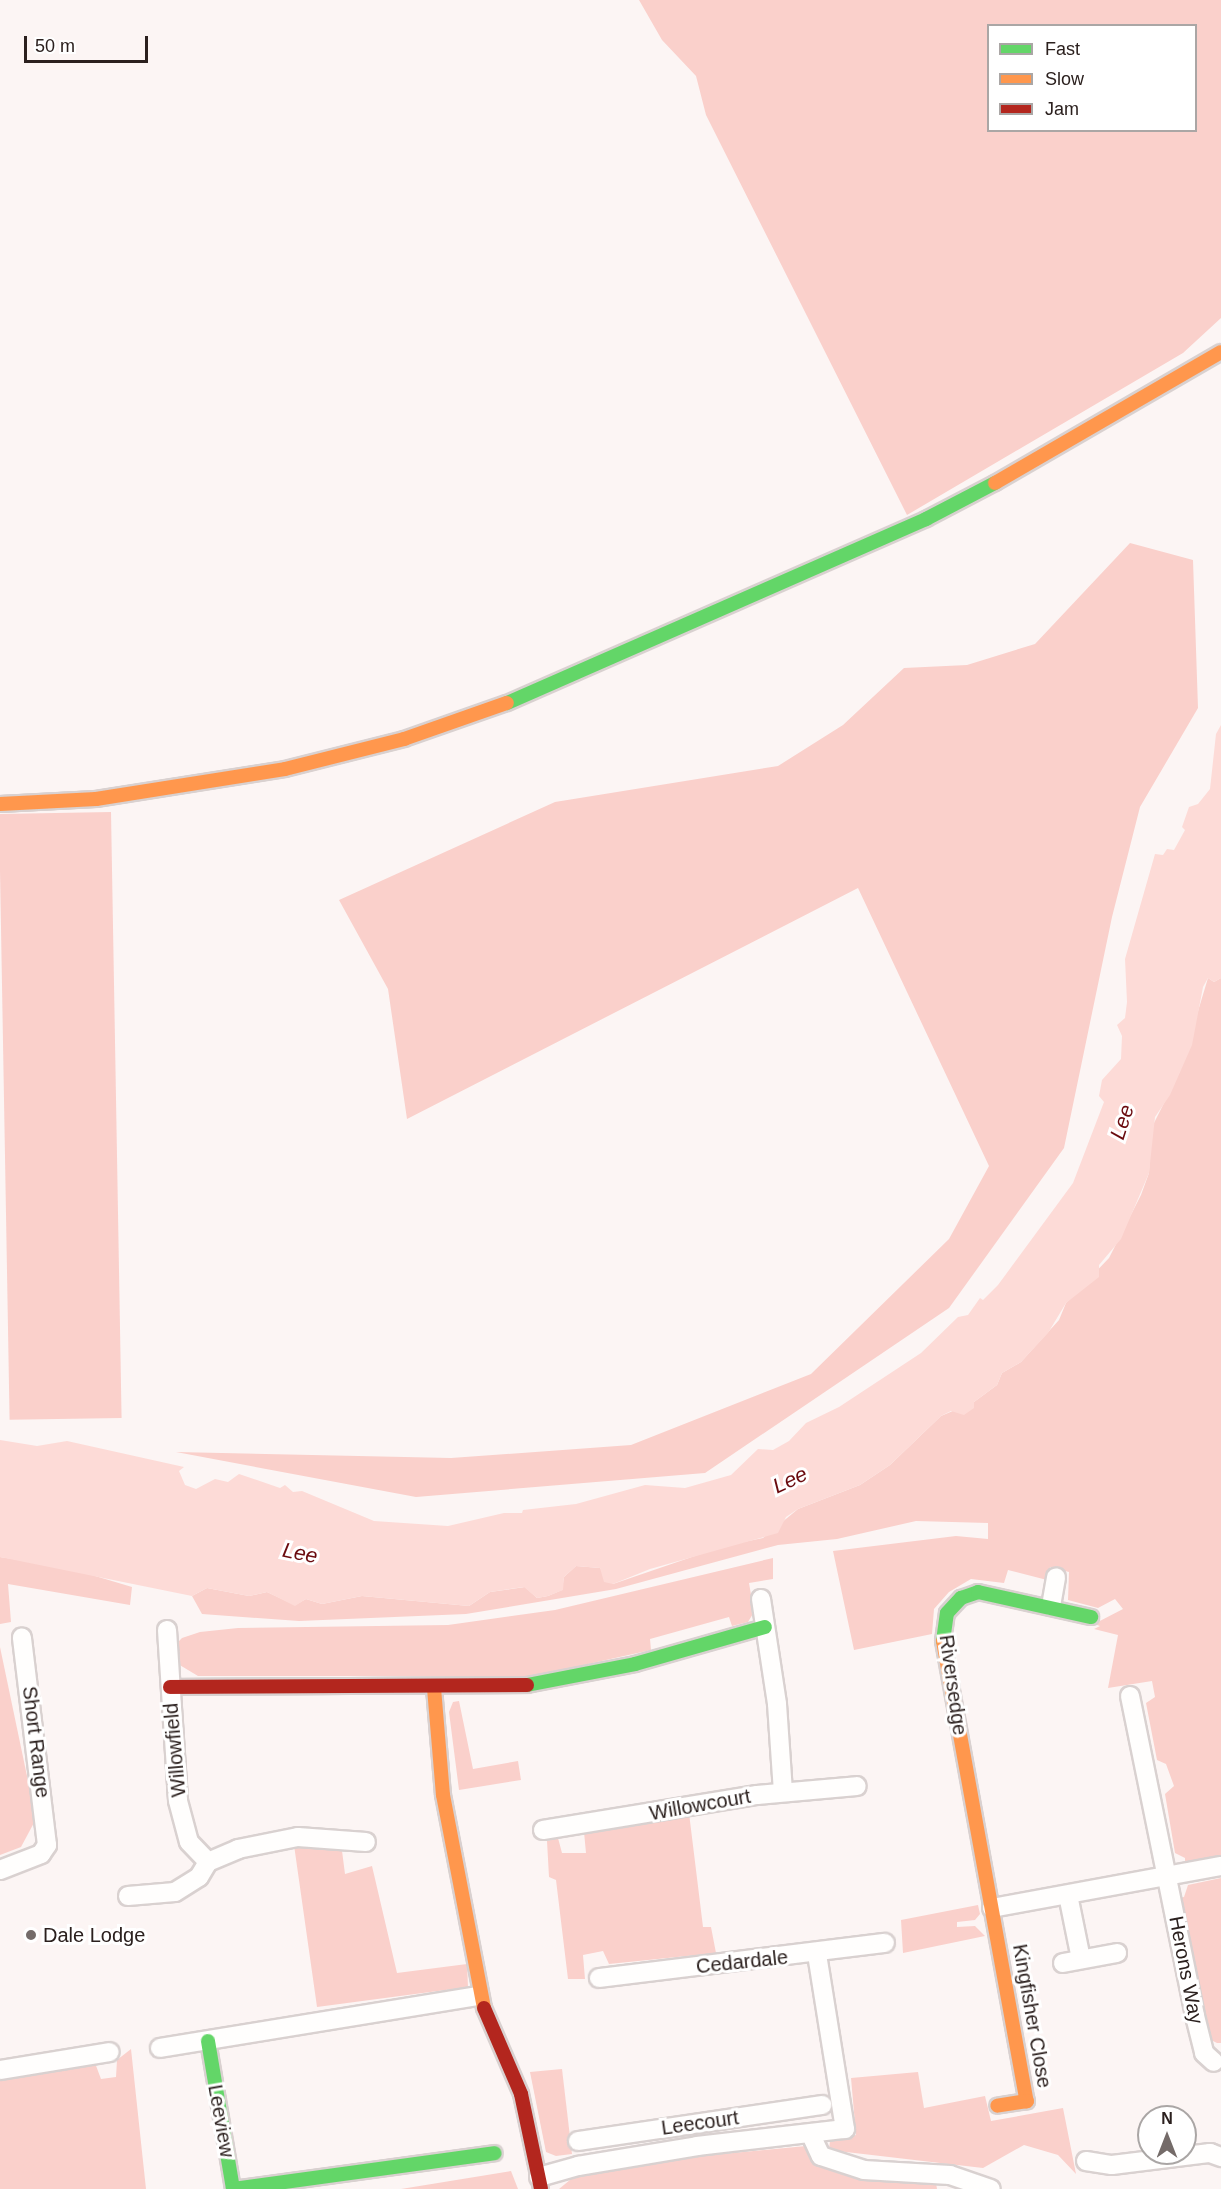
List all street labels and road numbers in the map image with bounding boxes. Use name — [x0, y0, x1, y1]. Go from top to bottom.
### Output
street label: Riversedge — [934, 1633, 972, 1737]
street label: Short Range — [17, 1685, 55, 1799]
street label: Willowfield — [159, 1702, 191, 1798]
street label: Willowcourt — [648, 1784, 752, 1826]
street label: Herons Way — [1164, 1914, 1208, 2026]
street label: Kingfisher Close — [1008, 1942, 1056, 2090]
street label: Cedardale — [695, 1945, 789, 1979]
street label: Leeview — [203, 2083, 239, 2159]
street label: Leecourt — [660, 2106, 740, 2140]

